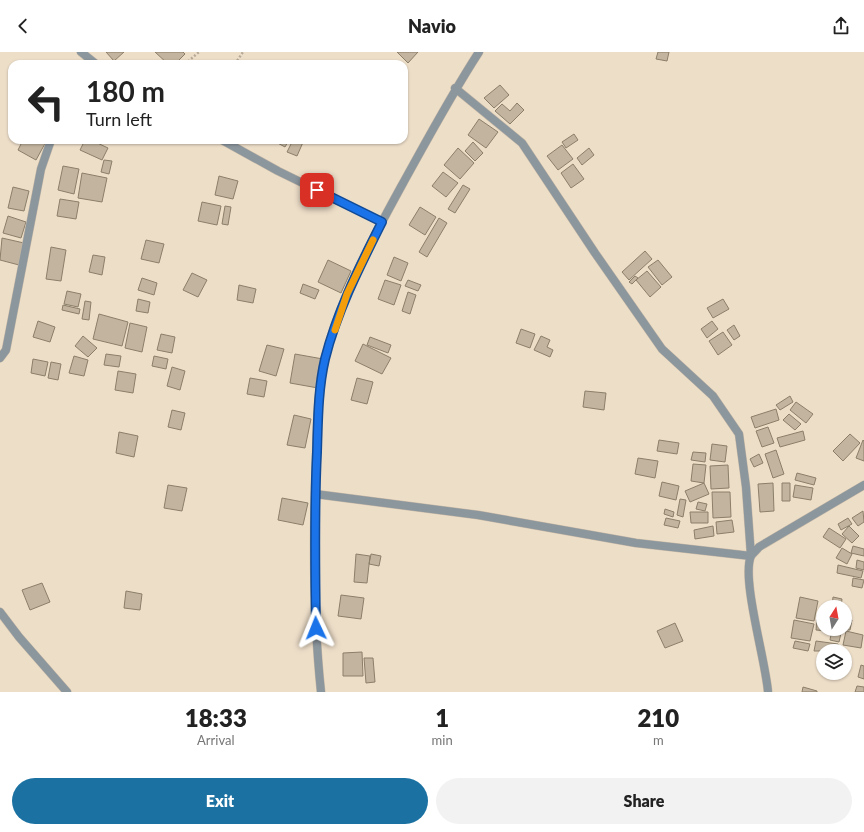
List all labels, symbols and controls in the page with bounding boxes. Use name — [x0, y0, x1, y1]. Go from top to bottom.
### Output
icon: back — [12, 15, 34, 37]
text: Navio — [408, 15, 456, 37]
icon: share — [830, 15, 852, 37]
text: 180 m — [86, 74, 165, 108]
icon: left — [20, 76, 72, 128]
text: Turn left — [86, 108, 152, 130]
pin — [300, 173, 334, 207]
icon: arrive — [306, 179, 328, 201]
north arrow — [816, 600, 852, 636]
map controls — [816, 600, 852, 680]
position arrow — [295, 607, 337, 649]
button: layers — [816, 644, 852, 680]
text: 18:33 — [185, 703, 247, 732]
text: 1 — [435, 703, 449, 732]
text: 210 — [637, 703, 679, 732]
text: Arrival — [197, 732, 235, 748]
text: min — [432, 732, 453, 748]
text: m — [653, 732, 664, 748]
button: Exit — [12, 778, 428, 824]
button: Share — [436, 778, 852, 824]

